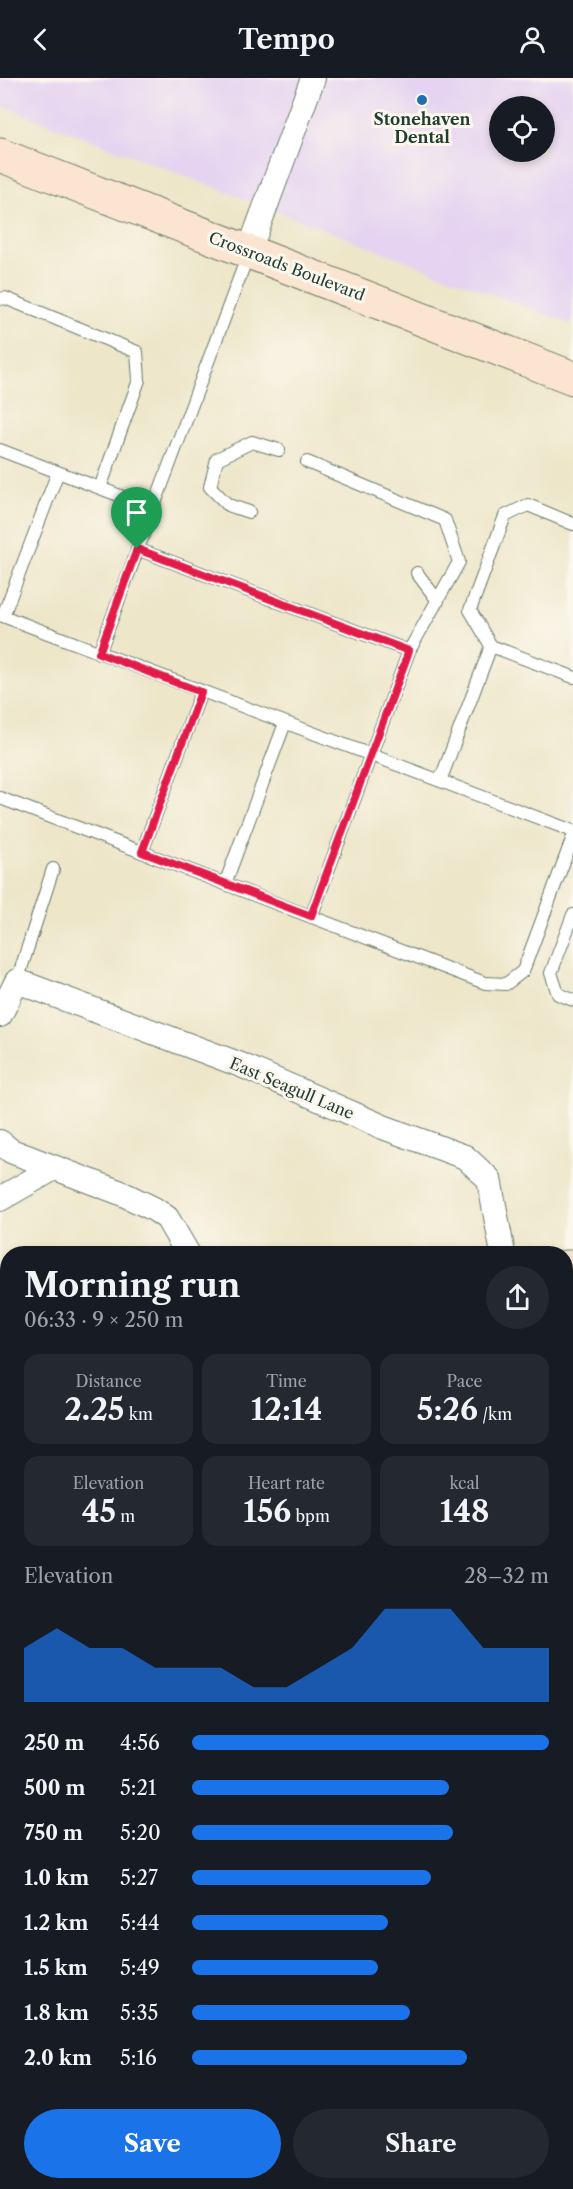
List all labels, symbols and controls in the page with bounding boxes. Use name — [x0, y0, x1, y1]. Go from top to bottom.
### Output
icon: back — [24, 23, 57, 56]
text: Tempo — [238, 23, 335, 56]
icon: person — [516, 23, 549, 56]
marker: Stonehaven Dental — [415, 93, 429, 107]
map controls — [489, 96, 555, 162]
button: locate — [489, 96, 555, 162]
place label: Stonehaven Dental — [373, 109, 471, 147]
street label: Crossroads Boulevard — [206, 227, 368, 305]
pin — [111, 487, 162, 549]
icon: arrive — [120, 496, 153, 529]
street label: East Seagull Lane — [227, 1053, 357, 1123]
text: Morning run — [24, 1265, 240, 1306]
button: share — [486, 1266, 549, 1329]
text: 06:33 · 9 × 250 m — [24, 1308, 183, 1332]
text: Distance — [75, 1371, 142, 1391]
text: Time — [266, 1371, 307, 1391]
text: Pace — [446, 1371, 483, 1391]
text: 2.25 — [64, 1391, 124, 1428]
text: 12:14 — [251, 1391, 322, 1428]
text: 5:26 — [417, 1391, 478, 1428]
text: km — [124, 1404, 153, 1424]
text: /km — [478, 1404, 512, 1424]
text: Elevation — [73, 1473, 144, 1493]
text: Heart rate — [248, 1473, 325, 1493]
text: kcal — [449, 1473, 480, 1493]
text: 45 — [82, 1493, 116, 1530]
text: 156 — [243, 1493, 291, 1530]
text: 148 — [440, 1493, 489, 1530]
text: m — [116, 1506, 135, 1526]
text: bpm — [291, 1506, 330, 1526]
text: Elevation — [24, 1564, 113, 1588]
text: 28–32 m — [464, 1564, 549, 1588]
text: 250 m — [24, 1731, 85, 1755]
text: 4:56 — [120, 1731, 160, 1755]
text: 500 m — [24, 1776, 85, 1800]
text: 5:21 — [120, 1776, 156, 1800]
text: 750 m — [24, 1821, 83, 1845]
text: 5:20 — [120, 1821, 161, 1845]
text: 1.0 km — [24, 1866, 89, 1890]
text: 5:27 — [120, 1866, 158, 1890]
text: 1.2 km — [24, 1911, 88, 1935]
text: 5:44 — [120, 1911, 160, 1935]
text: 1.5 km — [24, 1956, 88, 1980]
text: 5:49 — [120, 1956, 160, 1980]
text: 1.8 km — [24, 2001, 89, 2025]
text: 5:35 — [120, 2001, 158, 2025]
text: 2.0 km — [24, 2046, 92, 2070]
text: 5:16 — [120, 2046, 157, 2070]
button: Save — [24, 2109, 281, 2178]
button: Share — [293, 2109, 549, 2178]

